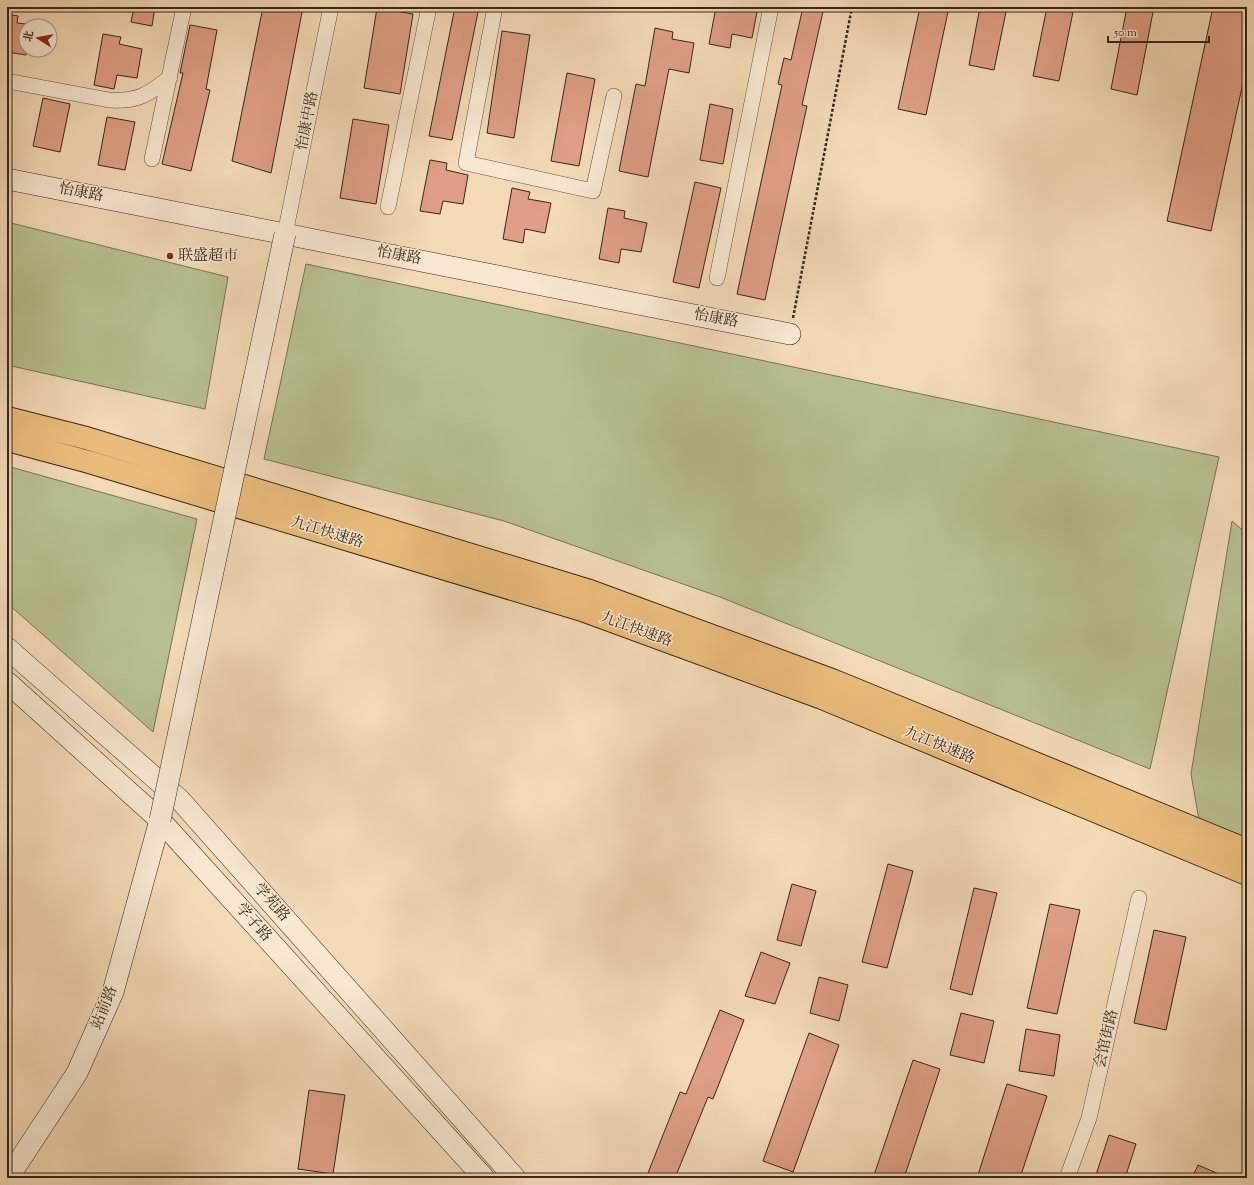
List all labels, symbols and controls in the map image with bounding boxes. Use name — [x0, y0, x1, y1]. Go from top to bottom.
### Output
north arrow — [18, 18, 58, 58]
scale bar — [1108, 18, 1209, 44]
text: 50 m — [1113, 24, 1137, 42]
text: 北 — [20, 29, 38, 43]
street label: 怡康中路 — [292, 90, 324, 152]
street label: 怡康路 — [57, 178, 105, 208]
street label: 怡康路 — [375, 241, 423, 271]
place label: 联盛超市 — [178, 246, 238, 267]
marker: 联盛超市 — [165, 251, 175, 261]
street label: 怡康路 — [692, 304, 740, 334]
street label: 九江快速路 — [288, 512, 366, 554]
street label: 九江快速路 — [597, 607, 675, 653]
street label: 九江快速路 — [900, 722, 978, 770]
street label: 学苑路 — [248, 879, 294, 927]
street label: 学子路 — [230, 899, 276, 947]
street label: 站前路 — [87, 983, 123, 1033]
street label: 会馆街路 — [1090, 1007, 1124, 1071]

